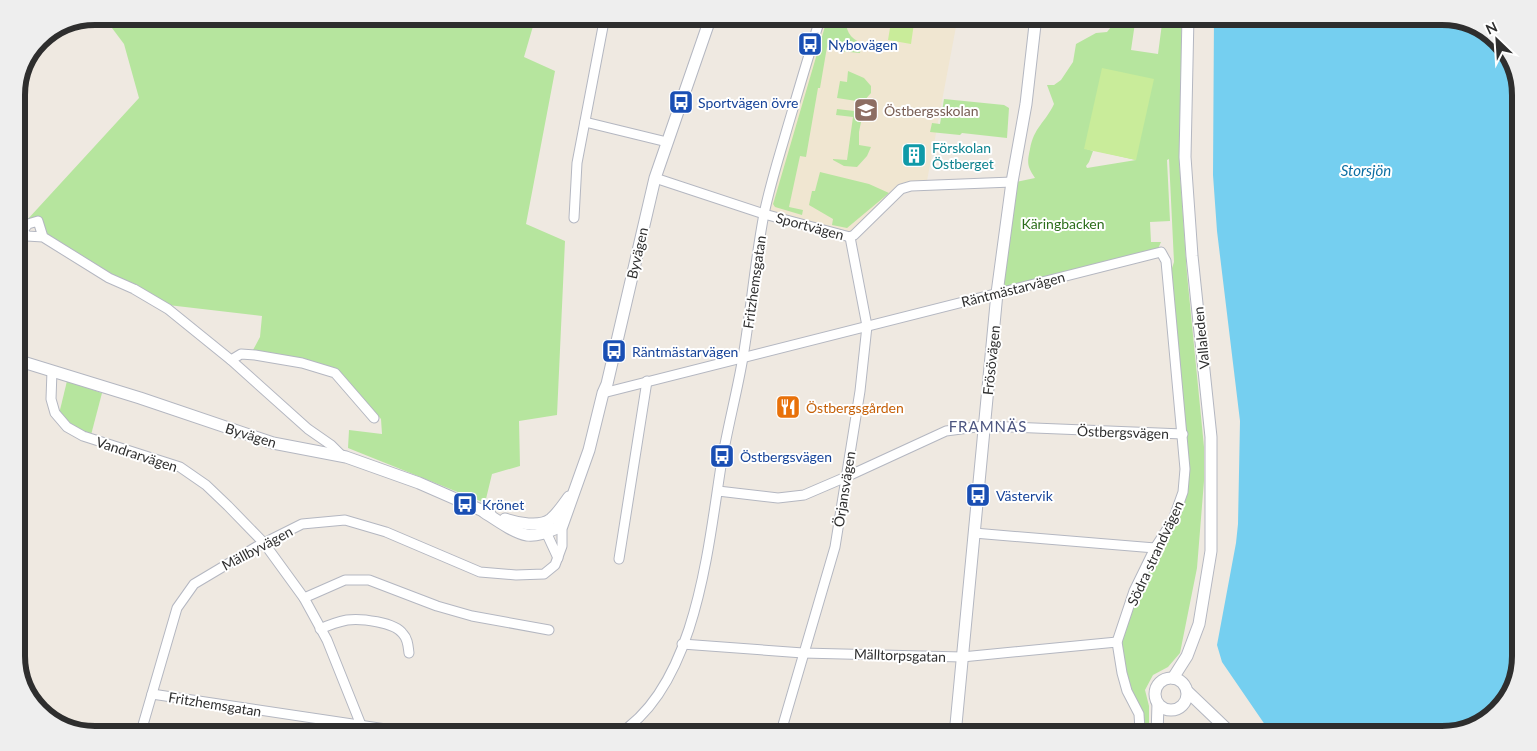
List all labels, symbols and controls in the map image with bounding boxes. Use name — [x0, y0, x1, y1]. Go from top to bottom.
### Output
north arrow — [1472, 15, 1522, 65]
text: N — [1483, 18, 1500, 38]
bus stop icon: Nybovägen — [797, 31, 823, 57]
place label: Nybovägen — [828, 36, 898, 53]
bus stop icon: Sportvägen övre — [668, 89, 694, 115]
place label: Sportvägen övre — [698, 94, 799, 111]
school or university icon: Östbergsskolan — [853, 97, 879, 123]
place label: Östbergsskolan — [884, 102, 978, 119]
place label: Förskolan Östberget — [932, 139, 994, 172]
building icon: Förskolan Östberget — [901, 142, 927, 168]
water label: Storsjön — [1341, 161, 1391, 179]
street label: Sportvägen — [774, 209, 846, 243]
park label: Käringbacken — [1021, 215, 1105, 232]
street label: Byvägen — [623, 226, 651, 280]
street label: Fritzhemsgatan — [739, 234, 769, 330]
street label: Räntmästarvägen — [959, 268, 1067, 310]
street label: Vallaleden — [1189, 306, 1213, 370]
street label: Frösövägen — [979, 324, 1003, 396]
bus stop icon: Räntmästarvägen — [601, 338, 627, 364]
place label: Räntmästarvägen — [632, 343, 738, 360]
restaurant icon: Östbergsgården — [775, 394, 801, 420]
place label: Östbergsgården — [806, 399, 904, 416]
district label: FRAMNÄS — [949, 417, 1027, 435]
street label: Byvägen — [223, 419, 279, 451]
street label: Östbergsvägen — [1077, 422, 1169, 442]
street label: Vandrarvägen — [94, 433, 180, 475]
bus stop icon: Östbergsvägen — [709, 443, 735, 469]
place label: Östbergsvägen — [740, 448, 832, 465]
street label: Örjansvägen — [830, 450, 858, 528]
bus stop icon: Västervik — [965, 482, 991, 508]
place label: Västervik — [996, 487, 1054, 504]
bus stop icon: Krönet — [452, 491, 478, 517]
place label: Krönet — [482, 496, 524, 513]
street label: Södra strandvägen — [1123, 498, 1187, 608]
street label: Mällbyvägen — [219, 522, 295, 574]
street label: Mälltorpsgatan — [854, 645, 946, 665]
street label: Fritzhemsgatan — [167, 688, 263, 720]

